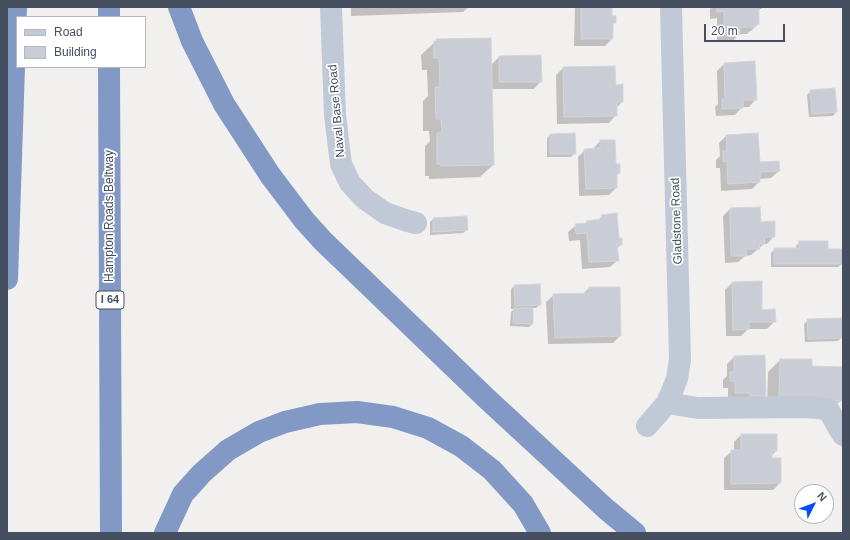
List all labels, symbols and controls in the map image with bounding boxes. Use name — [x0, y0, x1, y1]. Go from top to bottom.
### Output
legend — [16, 16, 146, 68]
scale bar — [706, 16, 787, 42]
text: 20 m — [711, 24, 738, 38]
text: Road — [54, 25, 83, 39]
text: Building — [54, 45, 97, 59]
street label: Naval Base Road — [326, 64, 348, 158]
street label: Hampton Roads Beltway — [103, 150, 117, 282]
street label: Gladstone Road — [668, 177, 686, 265]
road number: I 64 — [96, 291, 124, 309]
north arrow — [794, 484, 834, 524]
text: N — [815, 490, 829, 504]

